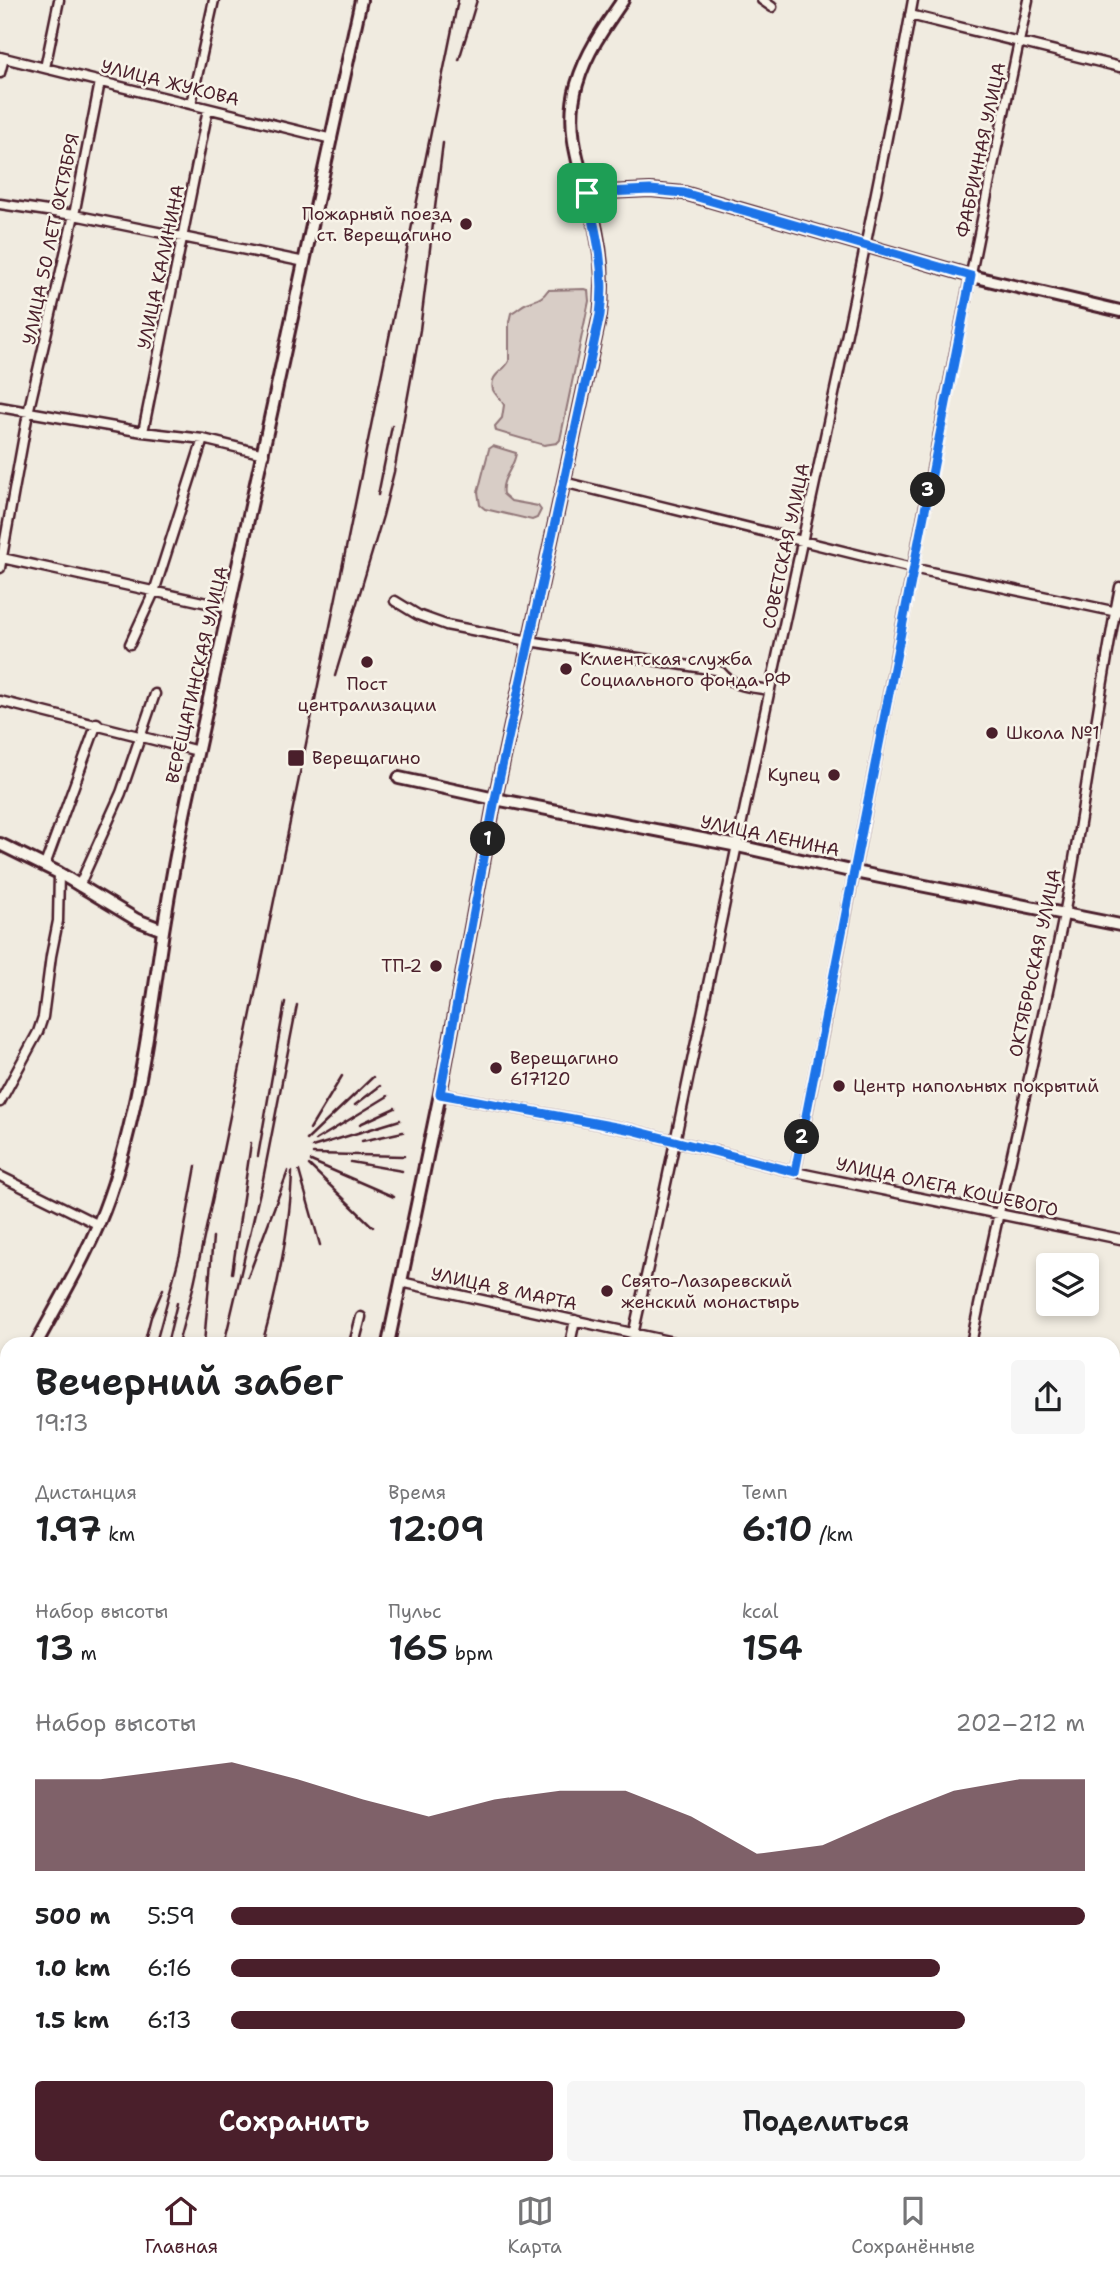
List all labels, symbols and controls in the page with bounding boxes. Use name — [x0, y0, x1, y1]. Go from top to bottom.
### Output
street label: УЛИЦА ЖУКОВА — [98, 54, 242, 112]
street label: ФАБРИЧНАЯ УЛИЦА — [951, 60, 1011, 240]
street label: УЛИЦА 50 ЛЕТ ОКТЯБРЯ — [17, 131, 85, 347]
pin — [557, 163, 617, 223]
icon: arrive — [568, 174, 606, 212]
street label: УЛИЦА КАЛИНИНА — [132, 183, 190, 351]
place label: Пожарный поезд ст. Верещагино — [302, 202, 453, 247]
marker: Пожарный поезд ст. Верещагино — [458, 216, 474, 232]
street label: СОВЕТСКАЯ УЛИЦА — [757, 461, 815, 631]
pin: 3 — [911, 472, 946, 508]
text: 3 — [921, 477, 934, 502]
street label: ВЕРЕЩАГИНСКАЯ УЛИЦА — [160, 564, 234, 786]
place label: Клиентская служба Социального фонда РФ — [580, 647, 791, 692]
marker: Пост централизации — [359, 654, 375, 670]
marker: Клиентская служба Социального фонда РФ — [558, 661, 574, 677]
place label: Пост централизации — [298, 672, 437, 717]
place label: Школа №1 — [1006, 721, 1100, 745]
marker: Школа №1 — [984, 725, 1000, 741]
place label: Верещагино — [312, 746, 421, 770]
marker: Верещагино — [286, 748, 306, 768]
place label: Купец — [768, 763, 820, 787]
marker: Купец — [826, 767, 842, 783]
street label: УЛИЦА ЛЕНИНА — [698, 810, 842, 862]
pin: 1 — [470, 822, 505, 856]
text: 1 — [483, 826, 492, 851]
street label: ОКТЯБРЬСКАЯ УЛИЦА — [1003, 867, 1067, 1059]
place label: ТП-2 — [381, 954, 422, 978]
marker: ТП-2 — [428, 958, 444, 974]
place label: Верещагино 617120 — [510, 1046, 619, 1091]
marker: Верещагино 617120 — [488, 1060, 504, 1076]
place label: Центр напольных покрытий — [853, 1074, 1099, 1098]
marker: Центр напольных покрытий — [831, 1078, 847, 1094]
pin: 2 — [784, 1120, 820, 1154]
text: 2 — [795, 1124, 808, 1149]
street label: УЛИЦА ОЛЕГА КОШЕВОГО — [834, 1152, 1060, 1222]
map controls — [1036, 1253, 1099, 1316]
button: layers — [1036, 1253, 1099, 1316]
street label: УЛИЦА 8 МАРТА — [429, 1262, 579, 1316]
place label: Свято-Лазаревский женский монастырь — [621, 1269, 799, 1314]
marker: Свято-Лазаревский женский монастырь — [599, 1283, 615, 1299]
text: Вечерний забег — [35, 1356, 343, 1407]
button: share — [1011, 1360, 1085, 1434]
text: 19:13 — [35, 1408, 89, 1438]
text: Дистанция — [35, 1480, 137, 1505]
text: Время — [388, 1480, 446, 1505]
text: Темп — [742, 1480, 788, 1505]
text: 1.97 — [35, 1505, 102, 1552]
text: 12:09 — [388, 1505, 485, 1552]
text: 6:10 — [742, 1505, 813, 1552]
text: km — [102, 1522, 135, 1547]
text: /km — [813, 1522, 853, 1547]
text: Набор высоты — [35, 1599, 168, 1624]
text: Пульс — [388, 1599, 442, 1624]
text: kcal — [742, 1599, 779, 1624]
text: 13 — [35, 1624, 74, 1671]
text: 165 — [388, 1624, 448, 1671]
text: 154 — [742, 1624, 803, 1671]
text: m — [74, 1641, 97, 1666]
text: bpm — [448, 1641, 493, 1666]
text: Набор высоты — [35, 1708, 196, 1738]
text: 202–212 m — [956, 1708, 1085, 1738]
text: 500 m — [35, 1901, 110, 1931]
text: 5:59 — [147, 1901, 195, 1931]
text: 1.0 km — [35, 1953, 110, 1983]
text: 6:16 — [147, 1953, 192, 1983]
text: 1.5 km — [35, 2005, 109, 2035]
text: 6:13 — [147, 2005, 192, 2035]
button: Сохранить — [35, 2081, 553, 2161]
button: Поделиться — [567, 2081, 1085, 2161]
tab: Главная — [145, 2192, 218, 2259]
tab: Карта — [508, 2192, 562, 2259]
tab: Сохранённые — [851, 2192, 975, 2259]

